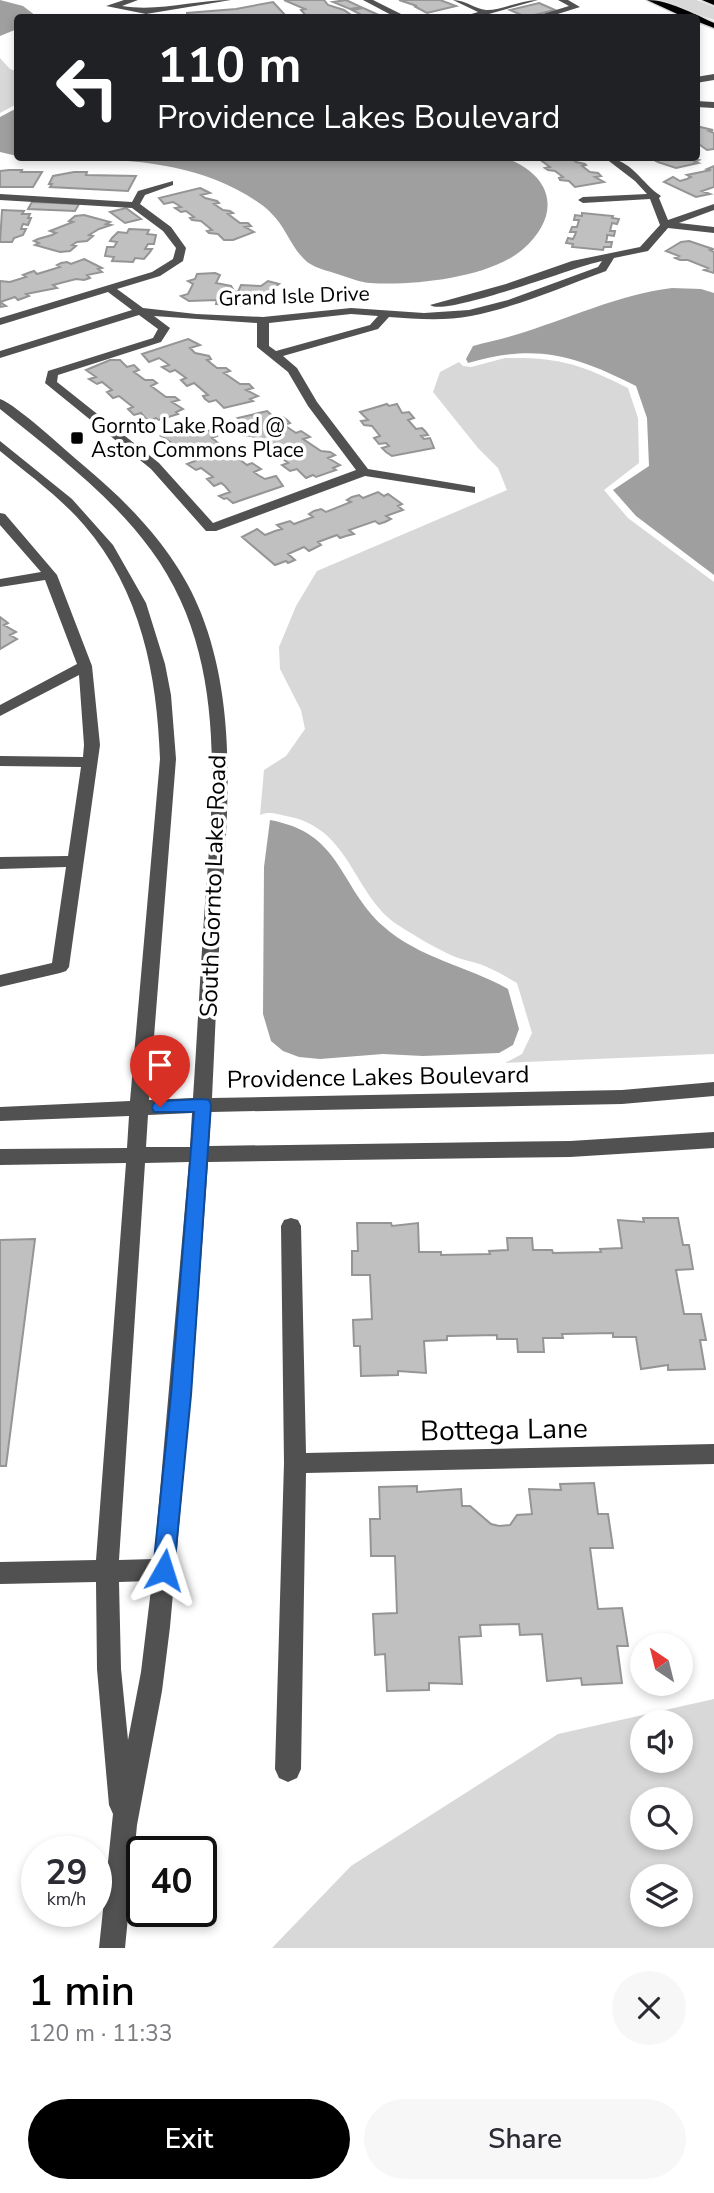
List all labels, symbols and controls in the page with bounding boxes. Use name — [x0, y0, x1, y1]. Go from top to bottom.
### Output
text: 110 m — [157, 32, 301, 99]
icon: left — [42, 42, 133, 133]
text: Providence Lakes Boulevard — [157, 96, 560, 139]
street label: Grand Isle Drive — [218, 279, 370, 313]
place label: Gornto Lake Road @ Aston Commons Place — [91, 412, 304, 464]
marker: Gornto Lake Road @ Aston Commons Place — [69, 430, 85, 446]
street label: South Gornto Lake Road — [192, 754, 234, 1018]
pin — [130, 1035, 190, 1107]
icon: arrive — [141, 1046, 179, 1084]
street label: Providence Lakes Boulevard — [226, 1058, 530, 1096]
street label: Bottega Lane — [420, 1410, 588, 1450]
position arrow — [127, 1533, 201, 1607]
north arrow — [630, 1633, 693, 1696]
map controls — [630, 1633, 693, 1927]
button: sound — [630, 1710, 693, 1773]
button: search — [630, 1787, 693, 1850]
speed limit sign: 40 — [126, 1836, 217, 1927]
text: 29 — [45, 1849, 88, 1896]
button: layers — [630, 1864, 693, 1927]
text: km/h — [47, 1887, 86, 1911]
text: 1 min — [28, 1963, 135, 2020]
button: close — [612, 1971, 686, 2045]
text: 120 m · 11:33 — [28, 2018, 173, 2049]
button: Exit — [28, 2099, 350, 2179]
button: Share — [364, 2099, 686, 2179]

